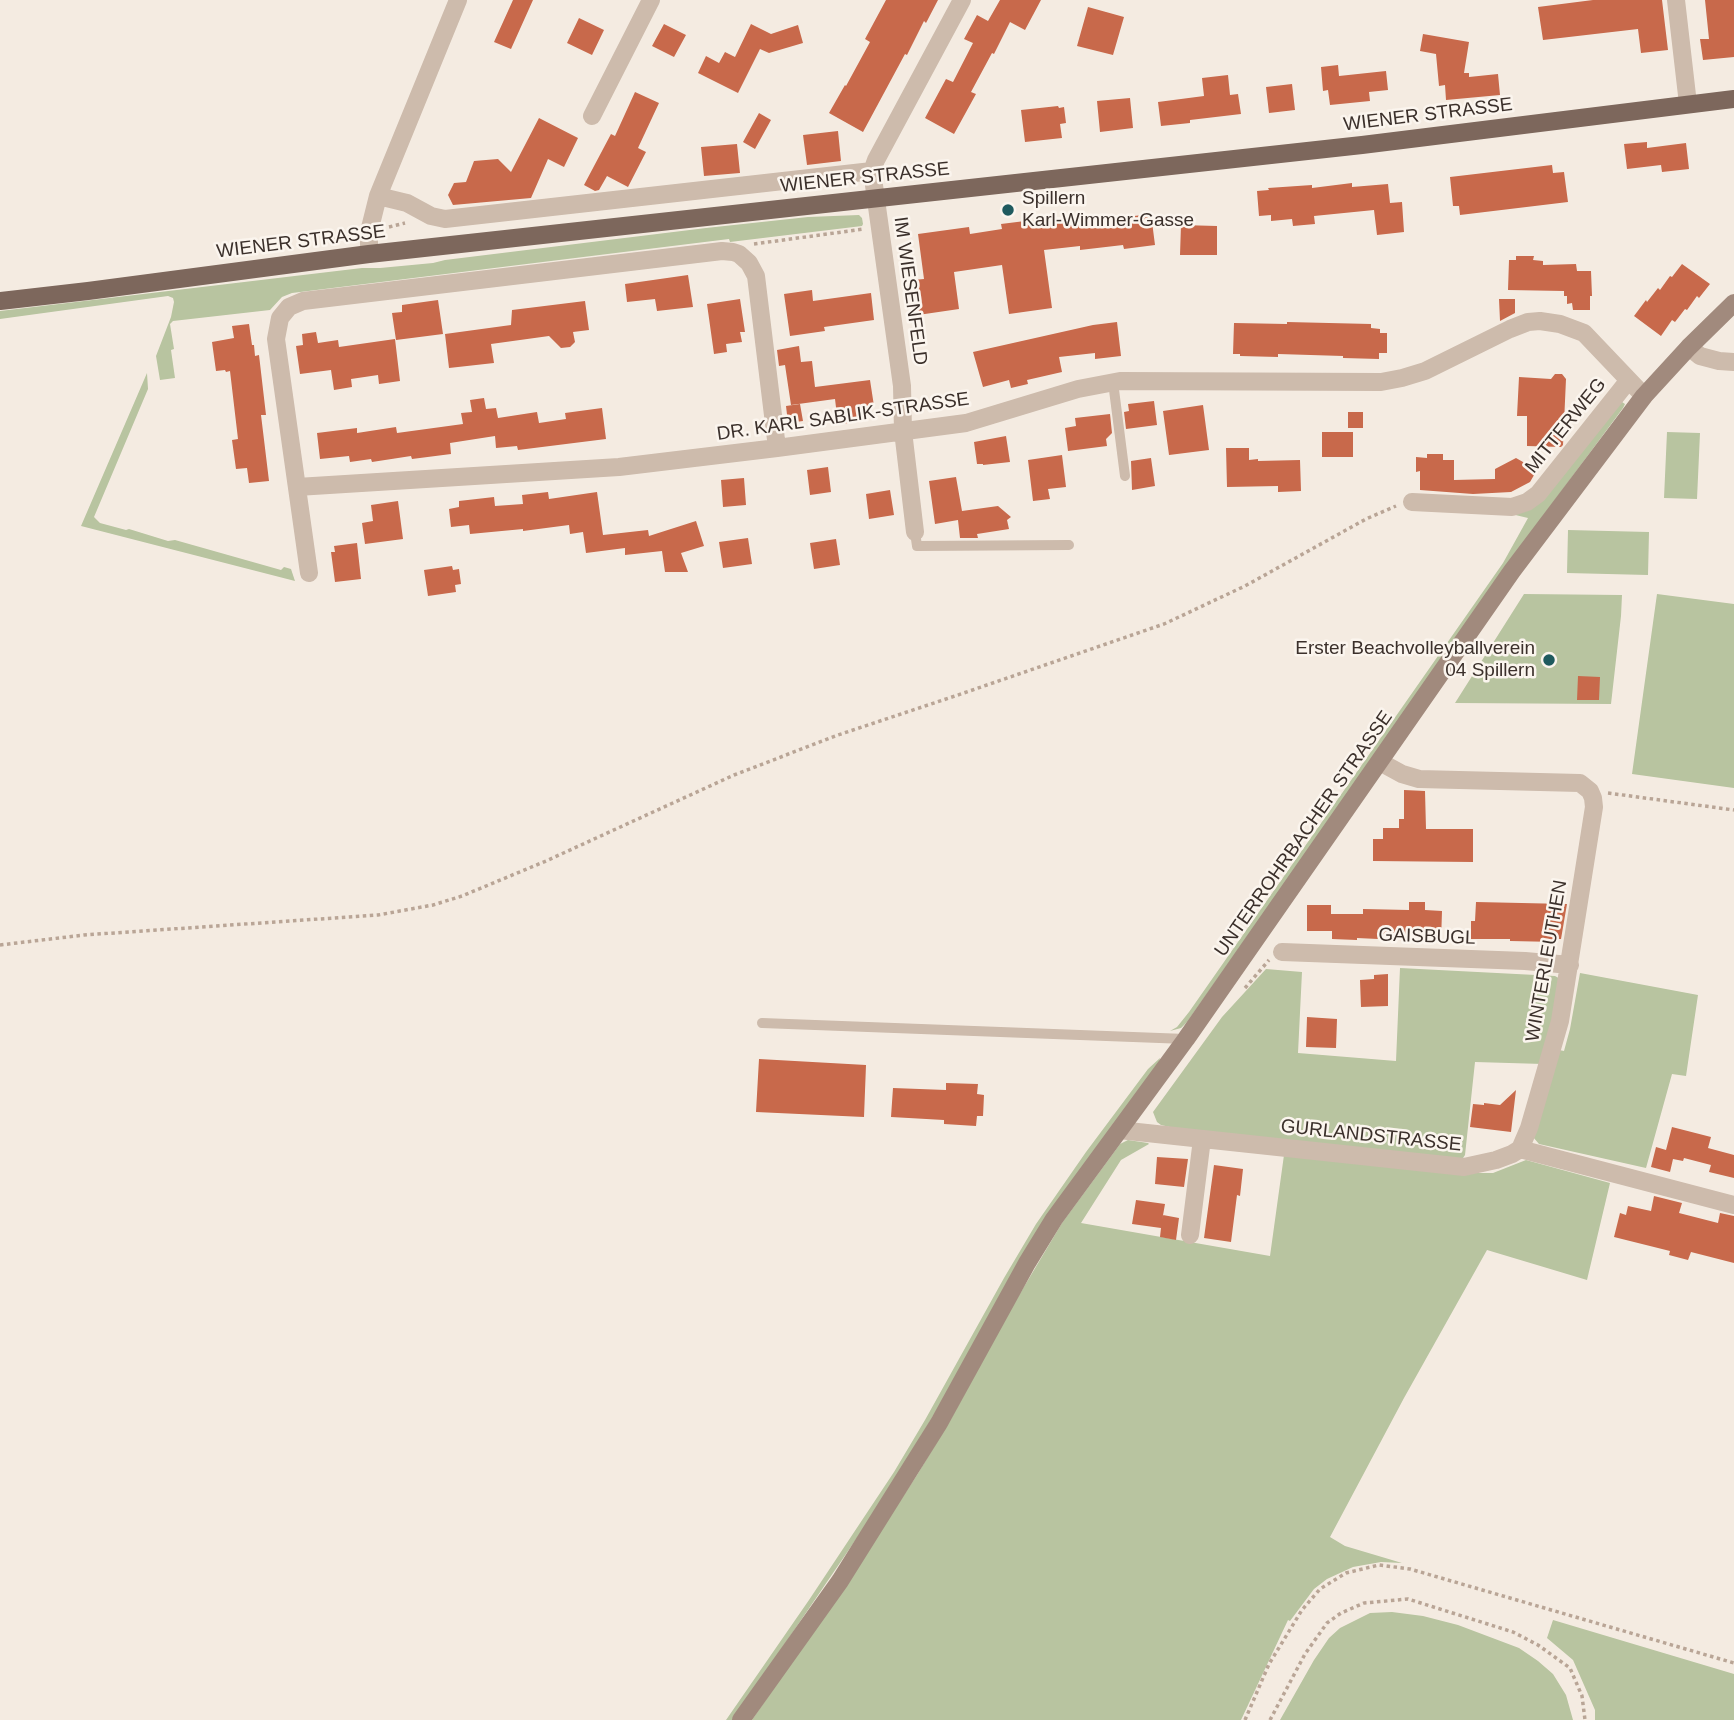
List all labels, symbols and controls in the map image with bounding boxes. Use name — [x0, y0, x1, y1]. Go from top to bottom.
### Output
street label: WIENER STRASSE — [1342, 93, 1514, 137]
street label: WIENER STRASSE — [779, 158, 951, 198]
place label: Spillern Karl-Wimmer-Gasse — [1022, 188, 1194, 232]
marker: Spillern Karl-Wimmer-Gasse — [1000, 202, 1016, 218]
street label: IM WIESENFELD — [888, 215, 932, 367]
street label: WIENER STRASSE — [215, 220, 387, 264]
street label: MITTERWEG — [1521, 374, 1611, 478]
street label: DR. KARL SABLIK-STRASSE — [715, 388, 971, 446]
place label: Erster Beachvolleyballverein 04 Spillern — [1295, 638, 1535, 682]
marker: Erster Beachvolleyballverein 04 Spillern — [1541, 652, 1557, 668]
street label: UNTERROHRBACHER STRASSE — [1210, 707, 1398, 961]
street label: WINTERLEUTHEN — [1522, 878, 1572, 1044]
street label: GAISBUGL — [1378, 924, 1476, 950]
street label: GURLANDSTRASSE — [1280, 1115, 1462, 1157]

